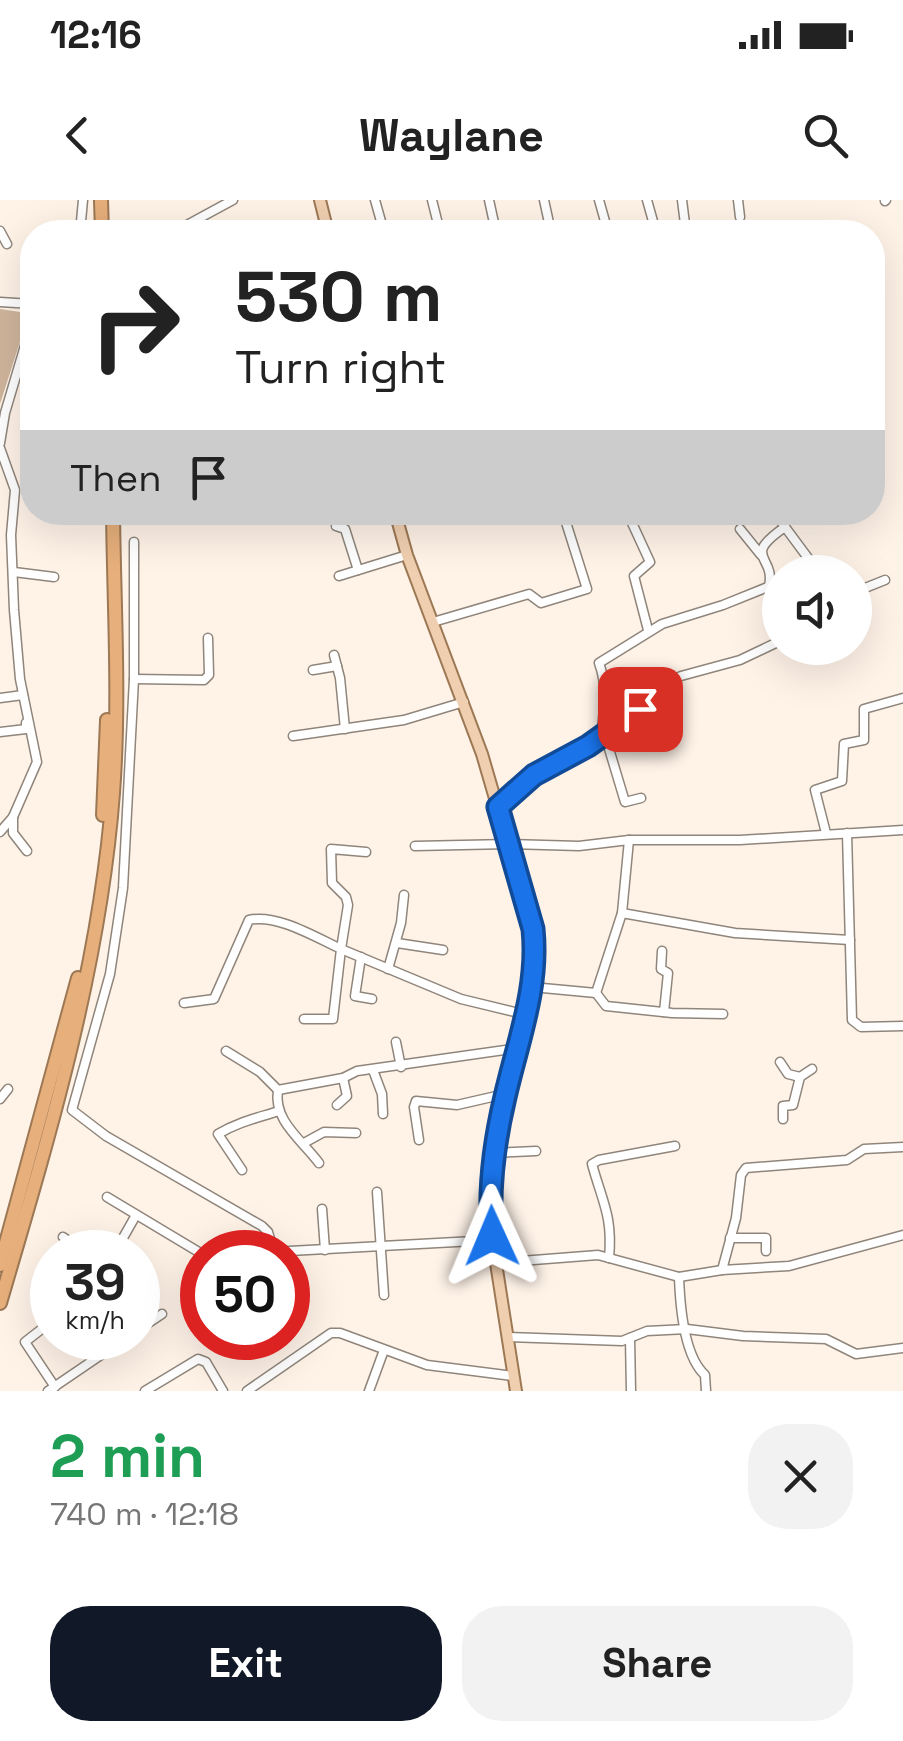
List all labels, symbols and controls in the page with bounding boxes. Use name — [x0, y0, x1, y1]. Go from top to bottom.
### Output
text: 12:16 — [50, 11, 142, 59]
text: Waylane — [359, 107, 544, 164]
icon: back — [50, 108, 105, 163]
icon: search — [798, 108, 853, 163]
text: 530 m — [235, 252, 442, 341]
icon: right — [70, 260, 200, 390]
text: Turn right — [235, 339, 446, 396]
icon: arrive — [181, 450, 236, 505]
text: Then — [70, 454, 161, 502]
map controls — [762, 555, 872, 665]
button: sound — [762, 555, 872, 665]
pin — [598, 667, 683, 752]
icon: arrive — [613, 682, 668, 737]
position arrow — [440, 1184, 544, 1288]
speed limit sign: 50 — [180, 1230, 310, 1360]
text: 39 — [64, 1251, 126, 1315]
text: km/h — [65, 1304, 125, 1336]
text: 2 min — [50, 1418, 205, 1495]
button: close — [748, 1424, 853, 1529]
text: 740 m · 12:18 — [50, 1494, 239, 1534]
button: Exit — [50, 1606, 442, 1721]
button: Share — [462, 1606, 853, 1721]

